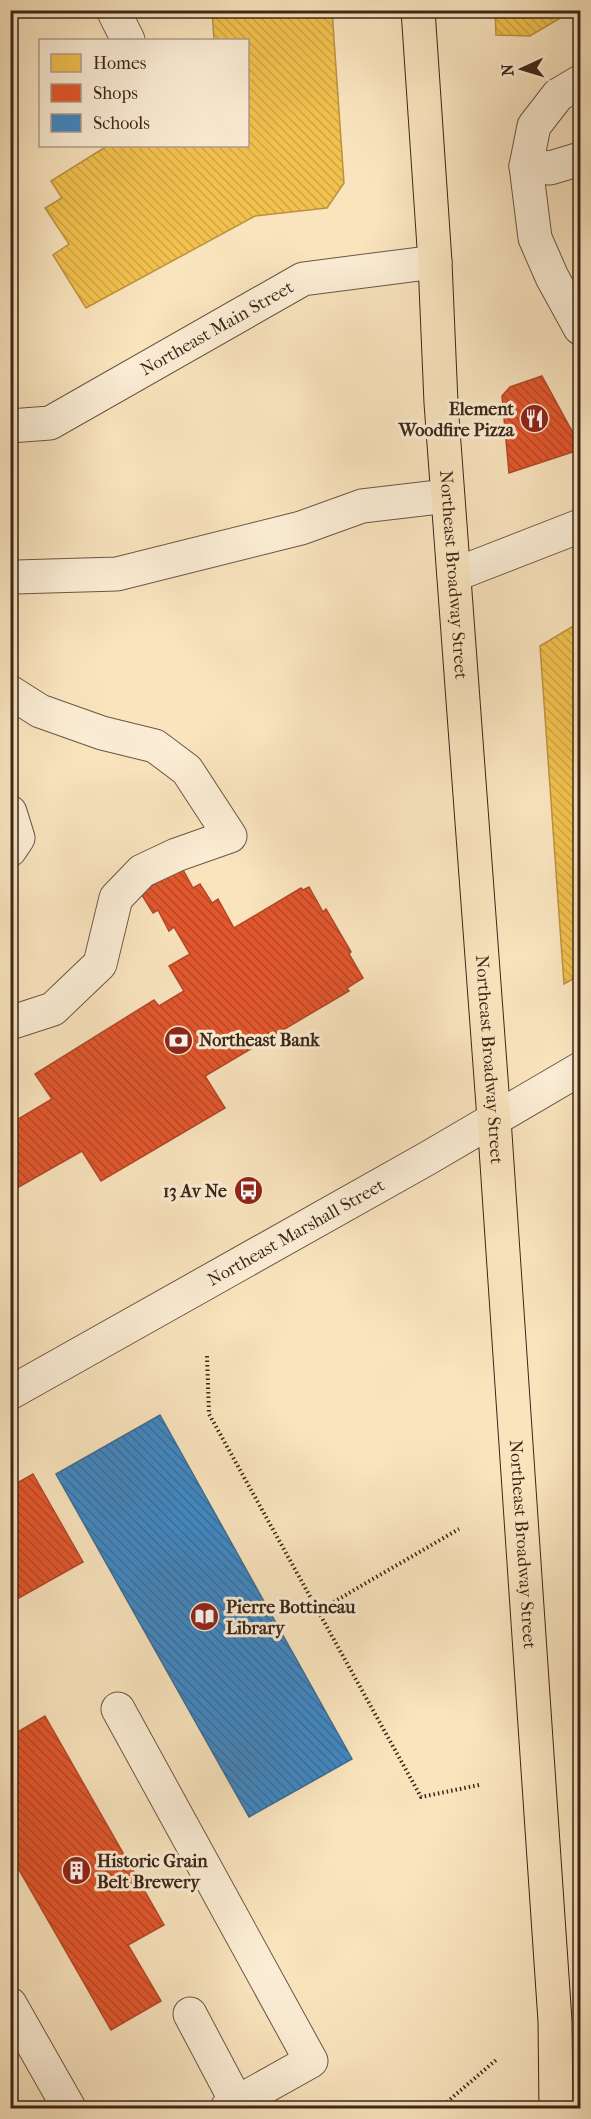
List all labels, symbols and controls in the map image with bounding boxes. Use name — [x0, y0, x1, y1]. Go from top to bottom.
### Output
legend — [39, 39, 249, 147]
north arrow — [492, 39, 552, 99]
text: Homes — [93, 53, 147, 74]
text: N — [498, 62, 517, 77]
text: Shops — [93, 83, 138, 104]
text: Schools — [93, 113, 150, 134]
street label: Northeast Main Street — [137, 276, 298, 380]
place label: Element Woodfire Pizza — [398, 399, 515, 441]
restaurant icon: Element Woodfire Pizza — [519, 403, 551, 435]
street label: Northeast Broadway Street — [435, 470, 471, 681]
street label: Northeast Broadway Street — [471, 954, 507, 1165]
bank icon: Northeast Bank — [162, 1024, 194, 1056]
place label: Northeast Bank — [199, 1030, 320, 1051]
street label: Northeast Marshall Street — [204, 1174, 389, 1291]
bus stop icon: 13 Av Ne — [232, 1175, 264, 1207]
place label: 13 Av Ne — [163, 1181, 227, 1202]
street label: Northeast Broadway Street — [505, 1439, 540, 1650]
place label: Pierre Bottineau Library — [226, 1597, 356, 1639]
library icon: Pierre Bottineau Library — [189, 1601, 221, 1633]
place label: Historic Grain Belt Brewery — [97, 1851, 208, 1893]
building icon: Historic Grain Belt Brewery — [60, 1855, 92, 1887]

